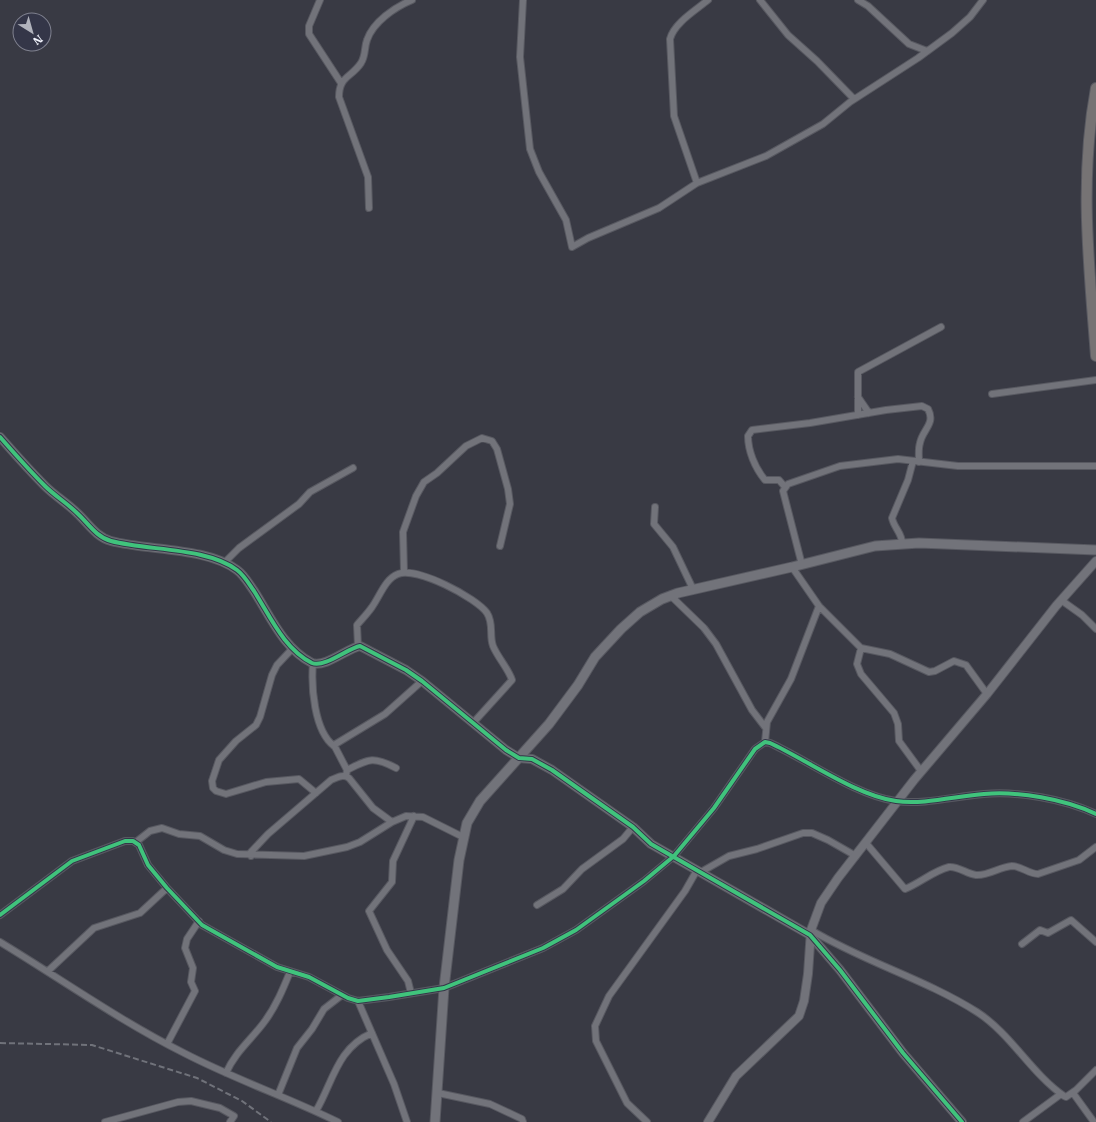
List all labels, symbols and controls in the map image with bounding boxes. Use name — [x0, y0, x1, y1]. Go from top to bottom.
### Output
north arrow — [12, 12, 52, 52]
text: N — [30, 32, 46, 48]

